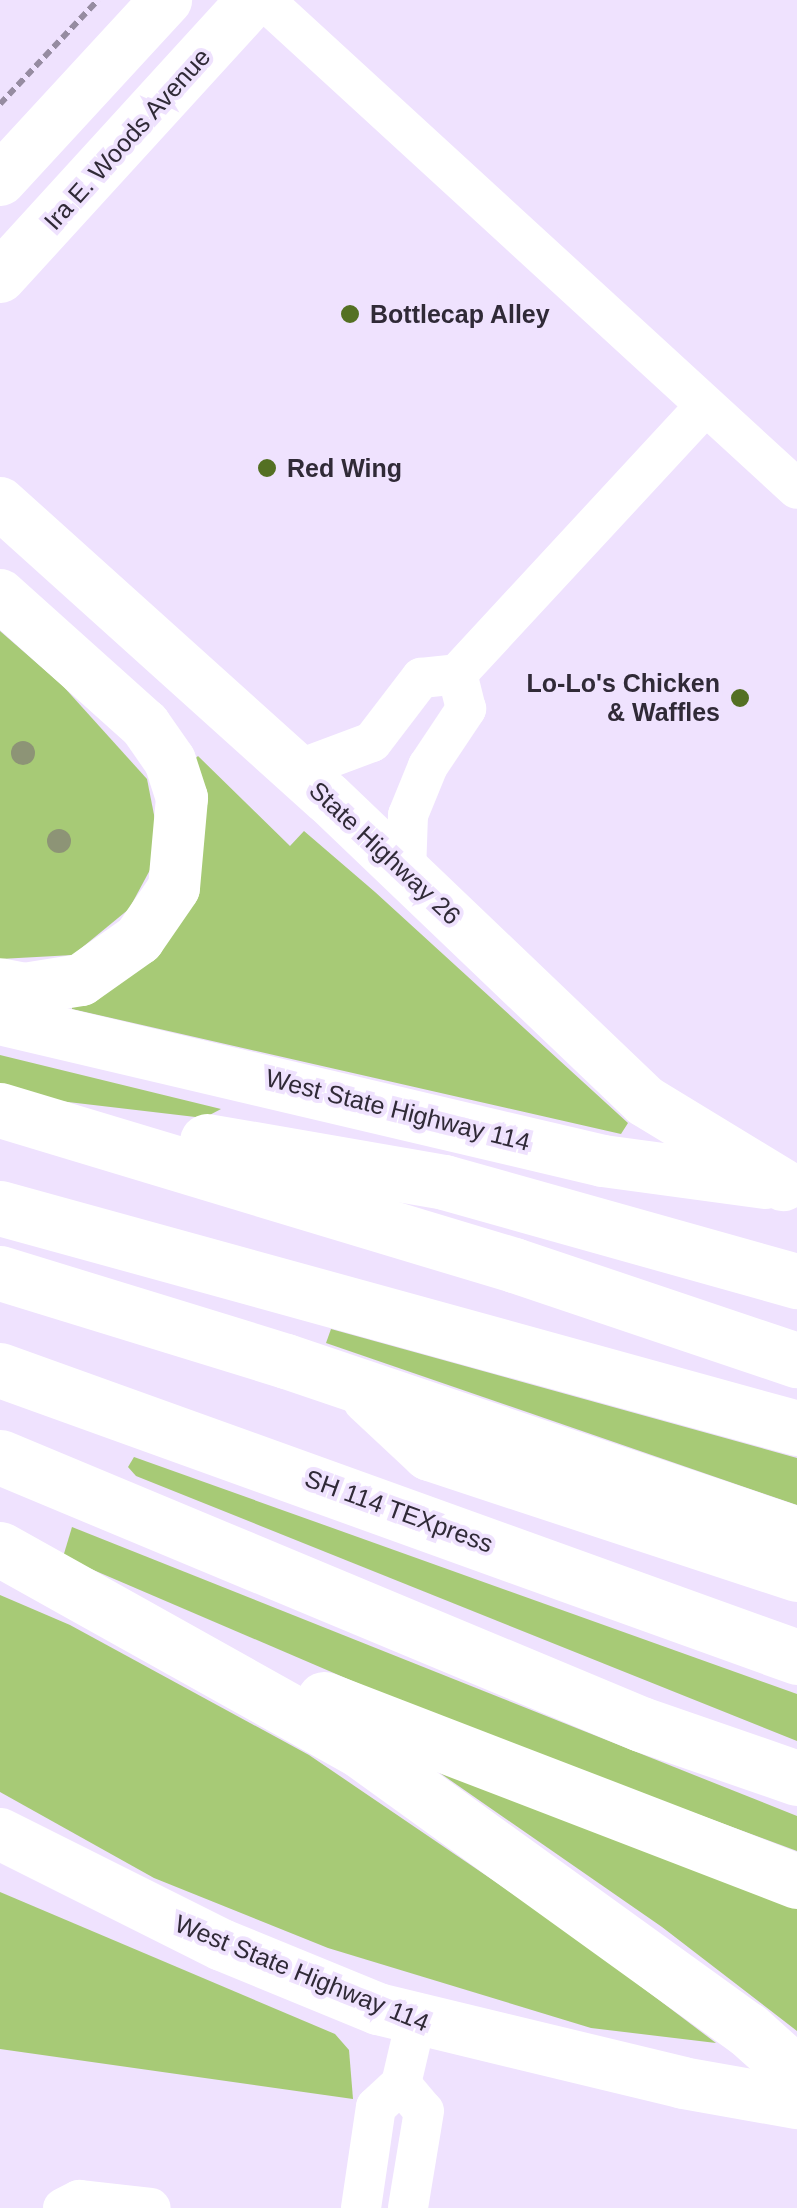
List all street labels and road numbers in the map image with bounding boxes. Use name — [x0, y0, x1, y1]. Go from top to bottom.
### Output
street label: Ira E. Woods Avenue — [37, 42, 217, 236]
street label: State Highway 26 — [303, 775, 467, 931]
street label: West State Highway 114 — [263, 1063, 533, 1157]
street label: SH 114 TEXpress — [301, 1463, 497, 1559]
street label: West State Highway 114 — [171, 1908, 433, 2038]

